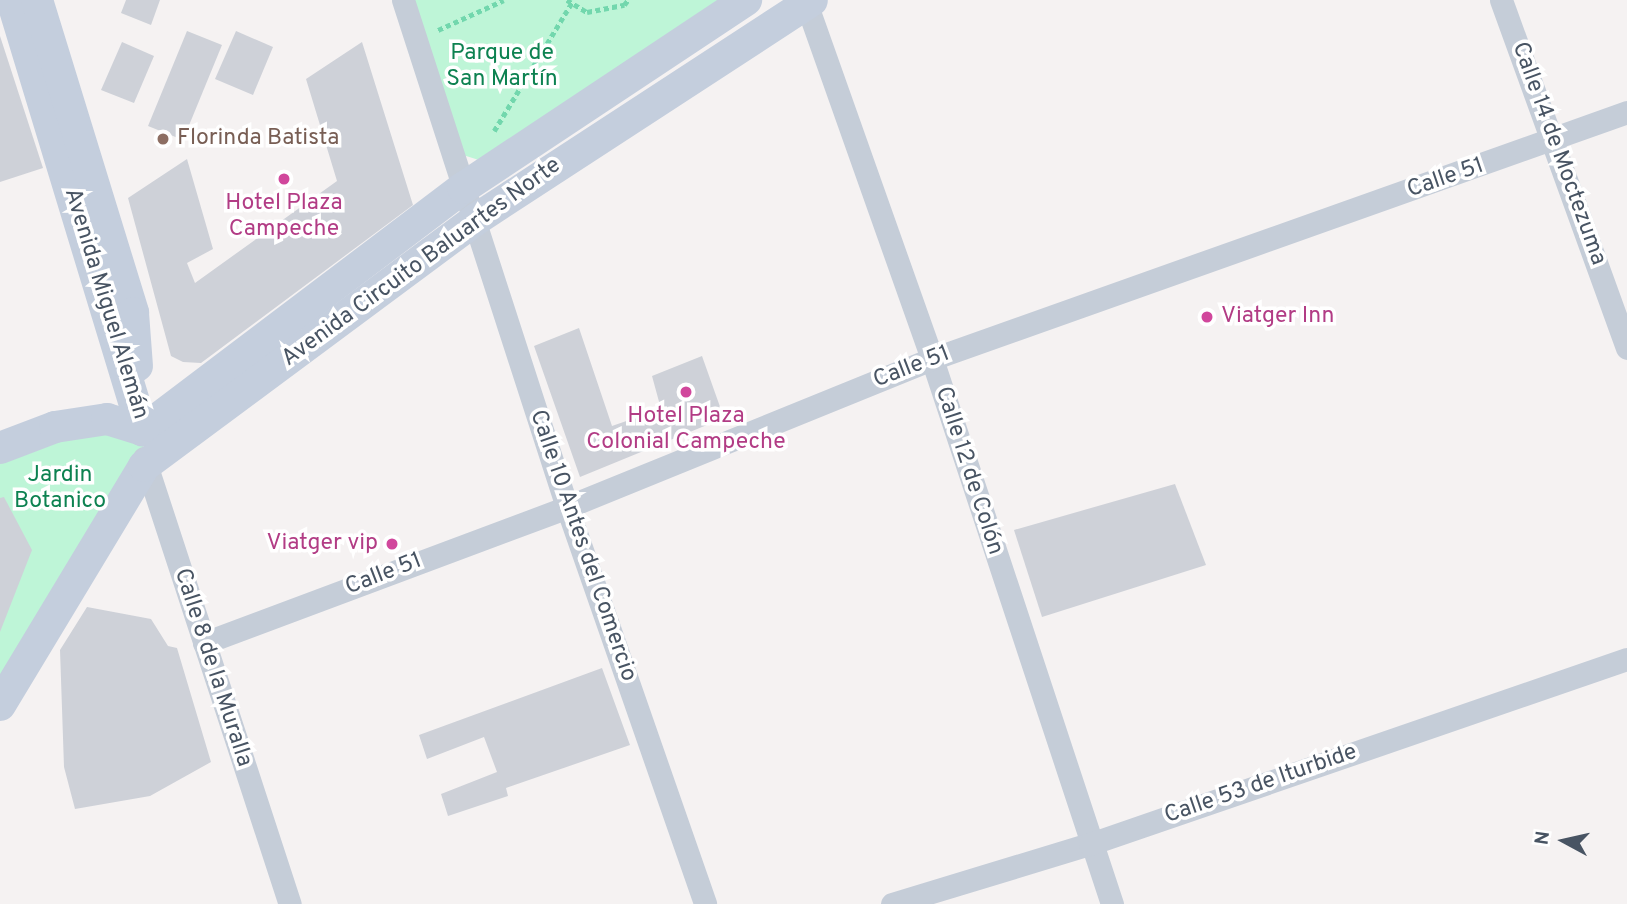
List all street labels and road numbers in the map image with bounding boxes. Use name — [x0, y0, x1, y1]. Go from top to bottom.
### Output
street label: Calle 14 de Moctezuma — [1505, 39, 1611, 269]
street label: Avenida Circuito Baluartes Norte — [277, 152, 567, 374]
street label: Calle 51 — [1404, 153, 1488, 205]
street label: Avenida Miguel Alemán — [57, 185, 153, 423]
street label: Calle 51 — [870, 341, 954, 395]
street label: Calle 12 de Colón — [928, 383, 1008, 559]
street label: Calle 10 Antes del Comercio — [522, 406, 642, 686]
street label: Calle 51 — [342, 548, 426, 602]
street label: Calle 8 de la Muralla — [167, 565, 257, 771]
street label: Calle 53 de Iturbide — [1161, 739, 1361, 831]

